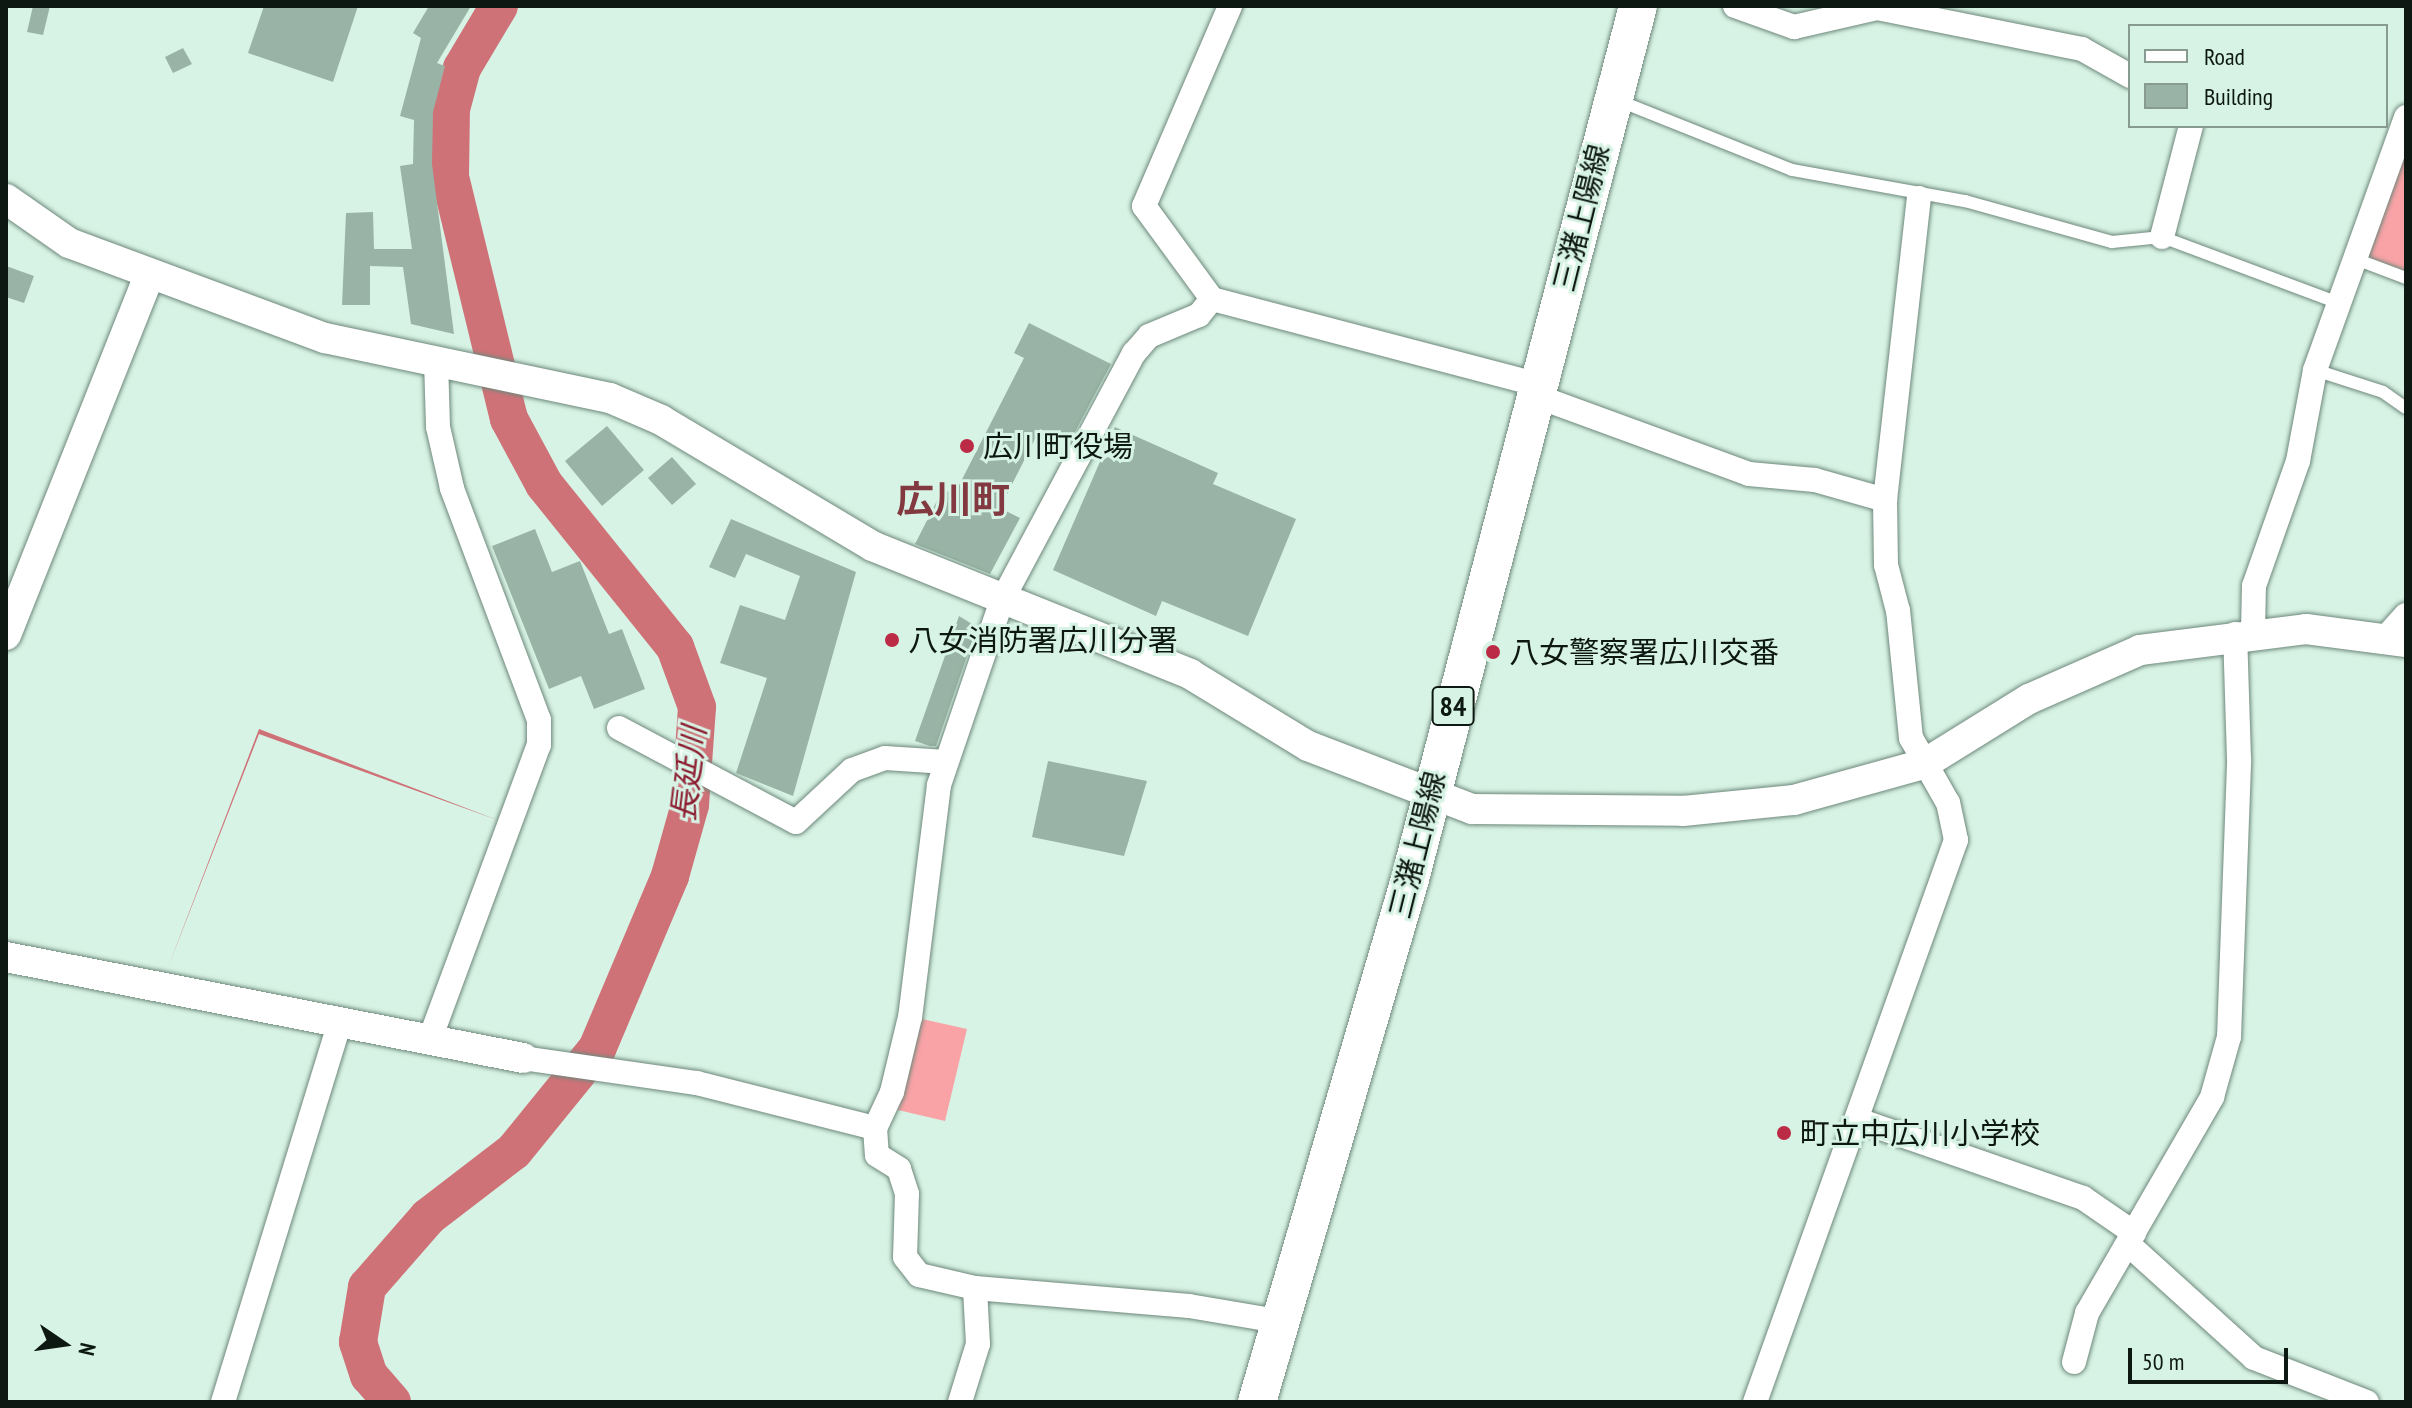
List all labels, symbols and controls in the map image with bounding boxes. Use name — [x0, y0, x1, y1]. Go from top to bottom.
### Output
legend — [2128, 24, 2388, 128]
text: Road — [2204, 41, 2245, 72]
text: Building — [2204, 81, 2273, 112]
street label: 三潴上陽線 — [1545, 141, 1617, 295]
place label: 広川町役場 — [983, 428, 1133, 464]
marker: 広川町役場 — [958, 437, 976, 455]
district label: 広川町 — [896, 476, 1010, 522]
place label: 八女消防署広川分署 — [908, 622, 1178, 658]
marker: 八女消防署広川分署 — [883, 631, 901, 649]
place label: 八女警察署広川交番 — [1509, 634, 1779, 670]
marker: 八女警察署広川交番 — [1484, 643, 1502, 661]
road number: 84 — [1431, 682, 1475, 730]
water label: 長延川 — [663, 724, 713, 824]
street label: 三潴上陽線 — [1381, 768, 1453, 922]
place label: 町立中広川小学校 — [1800, 1115, 2040, 1151]
marker: 町立中広川小学校 — [1775, 1124, 1793, 1142]
north arrow — [24, 1304, 104, 1384]
scale bar — [2132, 1332, 2292, 1382]
text: N — [72, 1340, 102, 1358]
text: 50 m — [2142, 1346, 2184, 1377]

